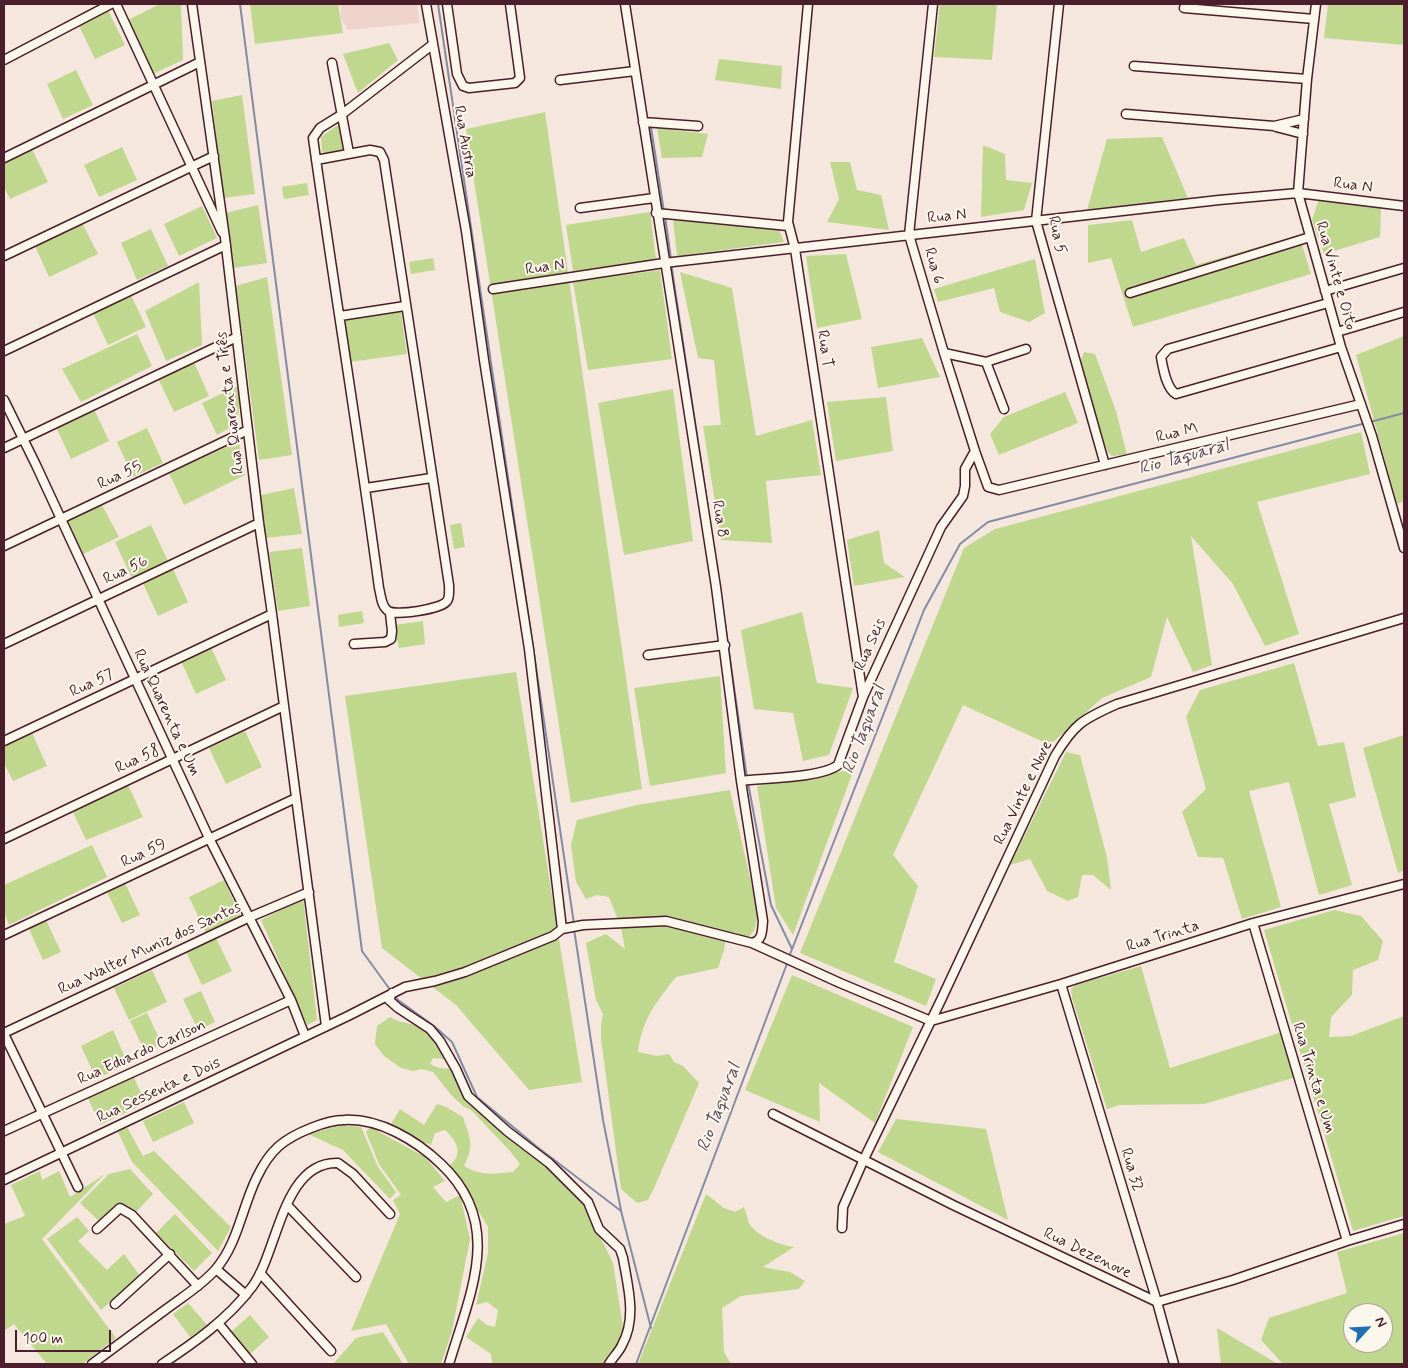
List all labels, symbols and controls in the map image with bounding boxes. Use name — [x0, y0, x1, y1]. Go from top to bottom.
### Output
street label: Rua Austria — [448, 104, 480, 180]
street label: Rua N — [1332, 174, 1374, 198]
street label: Rua N — [926, 205, 968, 229]
street label: Rua 5 — [1043, 214, 1069, 256]
street label: Rua Vinte e Oito — [1310, 219, 1360, 333]
street label: Rua 6 — [919, 246, 947, 286]
street label: Rua N — [524, 256, 566, 280]
street label: Rua T — [812, 329, 836, 369]
street label: Rua Quarenta e Três — [213, 331, 249, 475]
street label: Rua M — [1154, 420, 1200, 448]
water label: Rio Taquaral — [1136, 436, 1232, 480]
street label: Rua 55 — [95, 457, 145, 495]
street label: Rua 8 — [707, 499, 731, 539]
street label: Rua 56 — [101, 552, 151, 590]
street label: Rua Seis — [851, 616, 891, 674]
street label: Rua Quarenta e Um — [128, 647, 204, 779]
street label: Rua 57 — [67, 666, 117, 702]
water label: Rio Taquaral — [838, 683, 892, 777]
street label: Rua Vinte e Nove — [990, 738, 1058, 848]
street label: Rua 58 — [113, 741, 163, 779]
street label: Rua 59 — [118, 835, 170, 873]
street label: Rua Walter Muniz dos Santos — [55, 898, 245, 1000]
street label: Rua Trinta — [1124, 917, 1202, 957]
street label: Rua Eduardo Carlson — [75, 1016, 209, 1090]
street label: Rua Trinta e Um — [1287, 1020, 1339, 1136]
street label: Rua Sessenta e Dois — [94, 1054, 224, 1128]
water label: Rio Taquaral — [693, 1061, 747, 1155]
street label: Rua 32 — [1115, 1146, 1147, 1194]
street label: Rua Dezenove — [1040, 1224, 1134, 1284]
north arrow — [1343, 1303, 1393, 1353]
text: N — [1371, 1314, 1391, 1330]
scale bar — [18, 1320, 114, 1352]
text: 100 m — [23, 1329, 63, 1349]

